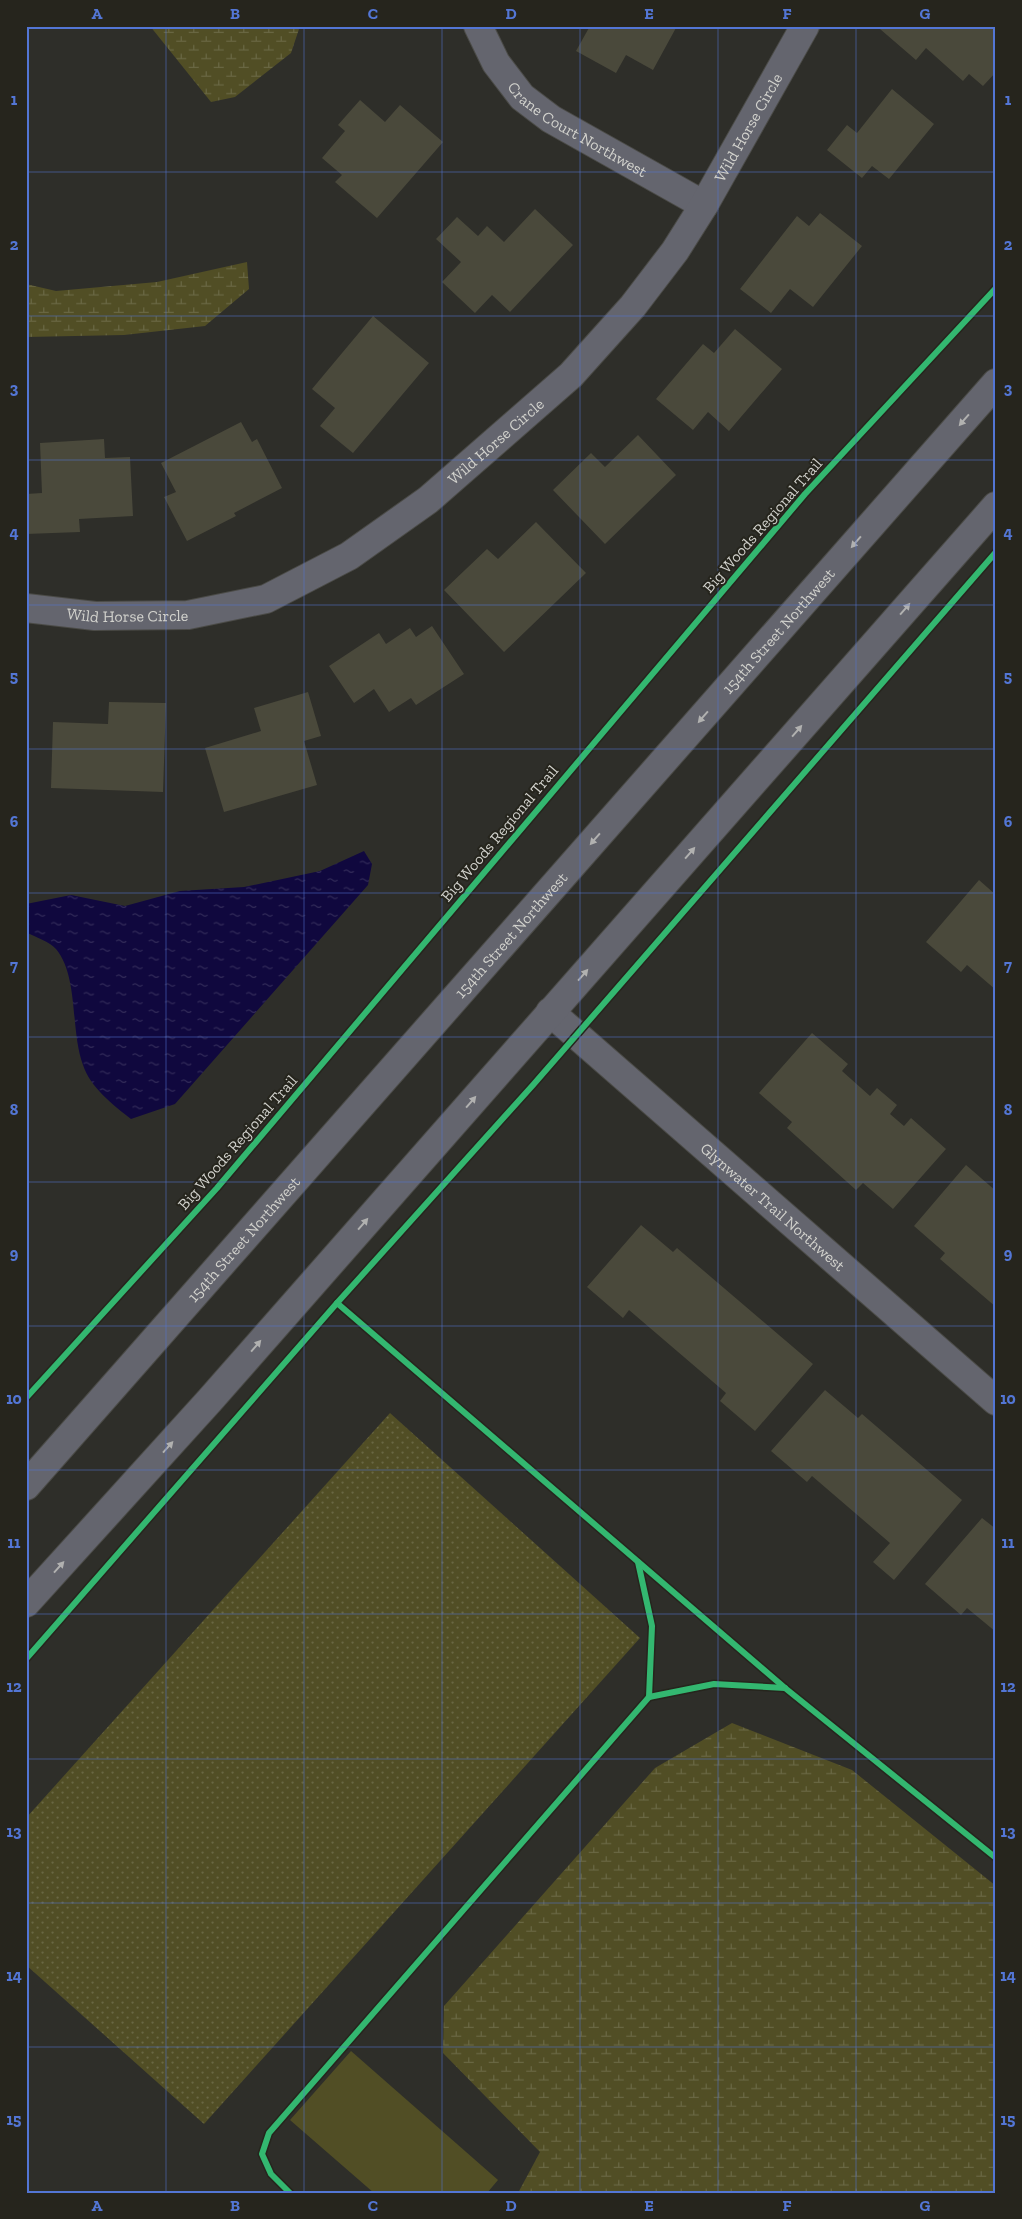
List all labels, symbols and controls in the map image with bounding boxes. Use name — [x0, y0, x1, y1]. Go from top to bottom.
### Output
text: A — [92, 4, 103, 23]
text: B — [230, 4, 240, 23]
text: C — [368, 4, 378, 23]
text: D — [505, 4, 517, 23]
text: E — [644, 4, 654, 23]
text: F — [782, 4, 792, 23]
text: G — [920, 4, 931, 23]
street label: Wild Horse Circle — [710, 70, 786, 185]
street label: Crane Court Northwest — [504, 78, 650, 181]
text: 1 — [11, 90, 18, 109]
text: 1 — [1005, 90, 1012, 109]
text: 2 — [10, 235, 19, 254]
text: 2 — [1004, 235, 1013, 254]
text: 3 — [10, 379, 19, 398]
text: 3 — [1004, 379, 1013, 398]
street label: Wild Horse Circle — [444, 394, 548, 489]
one-way arrow — [958, 413, 969, 426]
street label: Big Woods Regional Trail — [699, 454, 826, 597]
text: 4 — [9, 523, 19, 542]
text: 4 — [1003, 523, 1013, 542]
one-way arrow — [850, 535, 862, 547]
street label: 154th Street Northwest — [718, 564, 839, 698]
one-way arrow — [899, 603, 910, 616]
street label: Wild Horse Circle — [66, 604, 188, 626]
text: 5 — [10, 667, 18, 686]
text: 5 — [1004, 667, 1012, 686]
one-way arrow — [697, 710, 709, 722]
one-way arrow — [792, 725, 803, 738]
street label: Big Woods Regional Trail — [437, 761, 562, 905]
text: 6 — [10, 812, 19, 831]
text: 6 — [1004, 812, 1013, 831]
one-way arrow — [590, 832, 601, 845]
one-way arrow — [684, 847, 695, 859]
street label: 154th Street Northwest — [451, 868, 571, 1002]
text: 7 — [10, 956, 18, 975]
text: 7 — [1004, 956, 1012, 975]
one-way arrow — [577, 969, 588, 982]
street label: Big Woods Regional Trail — [174, 1071, 301, 1214]
one-way arrow — [465, 1096, 476, 1109]
text: 8 — [10, 1100, 19, 1119]
text: 8 — [1004, 1100, 1013, 1119]
street label: Glynwater Trail Northwest — [697, 1139, 849, 1275]
street label: 154th Street Northwest — [183, 1173, 304, 1306]
one-way arrow — [358, 1218, 369, 1231]
text: 9 — [10, 1244, 19, 1263]
text: 9 — [1004, 1244, 1013, 1263]
one-way arrow — [250, 1341, 262, 1353]
text: 10 — [6, 1389, 22, 1408]
text: 10 — [1000, 1389, 1016, 1408]
one-way arrow — [162, 1441, 174, 1453]
text: 11 — [8, 1533, 21, 1552]
text: 11 — [1002, 1533, 1015, 1552]
one-way arrow — [53, 1562, 65, 1574]
text: 12 — [6, 1677, 22, 1696]
text: 12 — [1000, 1677, 1016, 1696]
text: 13 — [7, 1822, 22, 1841]
text: 13 — [1001, 1822, 1016, 1841]
text: 14 — [6, 1966, 22, 1985]
text: 14 — [1000, 1966, 1016, 1985]
text: 15 — [7, 2110, 21, 2129]
text: 15 — [1001, 2110, 1015, 2129]
text: A — [92, 2196, 103, 2215]
text: B — [230, 2196, 240, 2215]
text: C — [368, 2196, 378, 2215]
text: D — [505, 2196, 517, 2215]
text: E — [644, 2196, 654, 2215]
text: F — [782, 2196, 792, 2215]
text: G — [920, 2196, 931, 2215]

